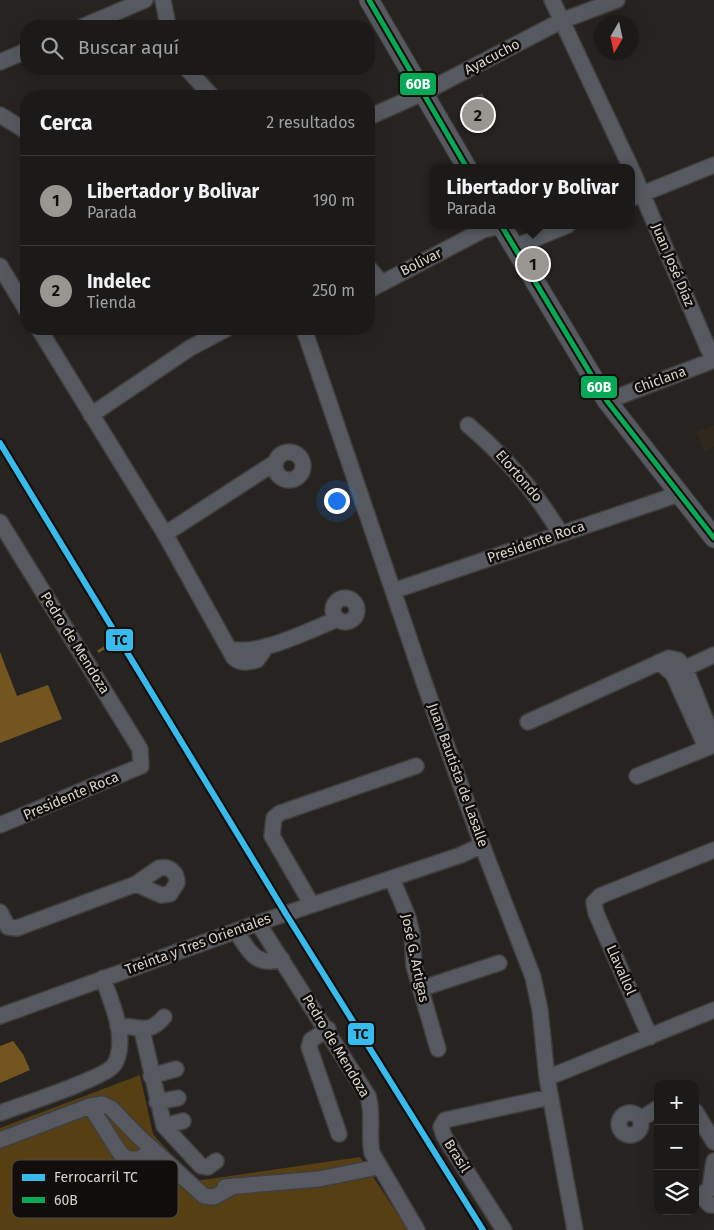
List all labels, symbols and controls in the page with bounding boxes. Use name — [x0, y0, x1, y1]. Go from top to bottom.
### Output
north arrow — [594, 15, 639, 60]
search box — [20, 20, 375, 75]
icon: search — [38, 34, 66, 62]
street label: Ayacucho — [461, 35, 523, 79]
text: Buscar aquí — [78, 36, 179, 59]
line badge: 60B — [399, 72, 437, 96]
text: 60B — [406, 76, 431, 93]
pin: 2 — [462, 96, 494, 134]
text: Cerca — [40, 110, 92, 136]
text: 2 resultados — [266, 113, 355, 132]
popup — [430, 164, 635, 229]
text: Libertador y Bolivar — [446, 176, 619, 199]
text: Libertador y Bolivar — [87, 180, 259, 203]
text: 1 — [52, 191, 60, 210]
text: 190 m — [313, 191, 355, 210]
text: Parada — [446, 199, 496, 218]
text: Parada — [87, 203, 137, 222]
street label: Juan José Díaz — [648, 221, 698, 309]
street label: Bolívar — [397, 244, 445, 280]
pin: 1 — [517, 245, 549, 283]
text: Indelec — [87, 270, 151, 293]
text: 2 — [52, 281, 60, 300]
text: 250 m — [312, 281, 355, 300]
text: Tienda — [87, 293, 136, 312]
street label: Chiclana — [632, 363, 688, 397]
line badge: 60B — [580, 375, 618, 399]
text: 60B — [587, 379, 612, 396]
street label: Elortondo — [492, 447, 546, 505]
your location — [324, 488, 350, 514]
street label: Presidente Roca — [485, 517, 587, 567]
street label: Pedro de Mendoza — [37, 589, 113, 697]
line badge: TC — [105, 628, 134, 652]
text: TC — [112, 632, 128, 649]
street label: Juan Bautista de Lasalle — [424, 701, 492, 849]
street label: Presidente Roca — [21, 768, 121, 824]
street label: Treinta y Tres Orientales — [123, 910, 274, 978]
street label: José G. Artigas — [397, 912, 433, 1004]
street label: Llavallol — [602, 942, 640, 998]
street label: Pedro de Mendoza — [299, 991, 373, 1101]
line badge: TC — [347, 1022, 375, 1046]
text: TC — [353, 1026, 369, 1043]
map controls — [654, 1080, 699, 1215]
button: + — [654, 1080, 699, 1125]
button: − — [654, 1125, 699, 1170]
street label: Brasil — [440, 1136, 474, 1176]
legend — [12, 1160, 178, 1218]
text: Ferrocarril TC — [54, 1169, 138, 1186]
button: layers — [654, 1170, 699, 1215]
text: 60B — [54, 1192, 78, 1209]

